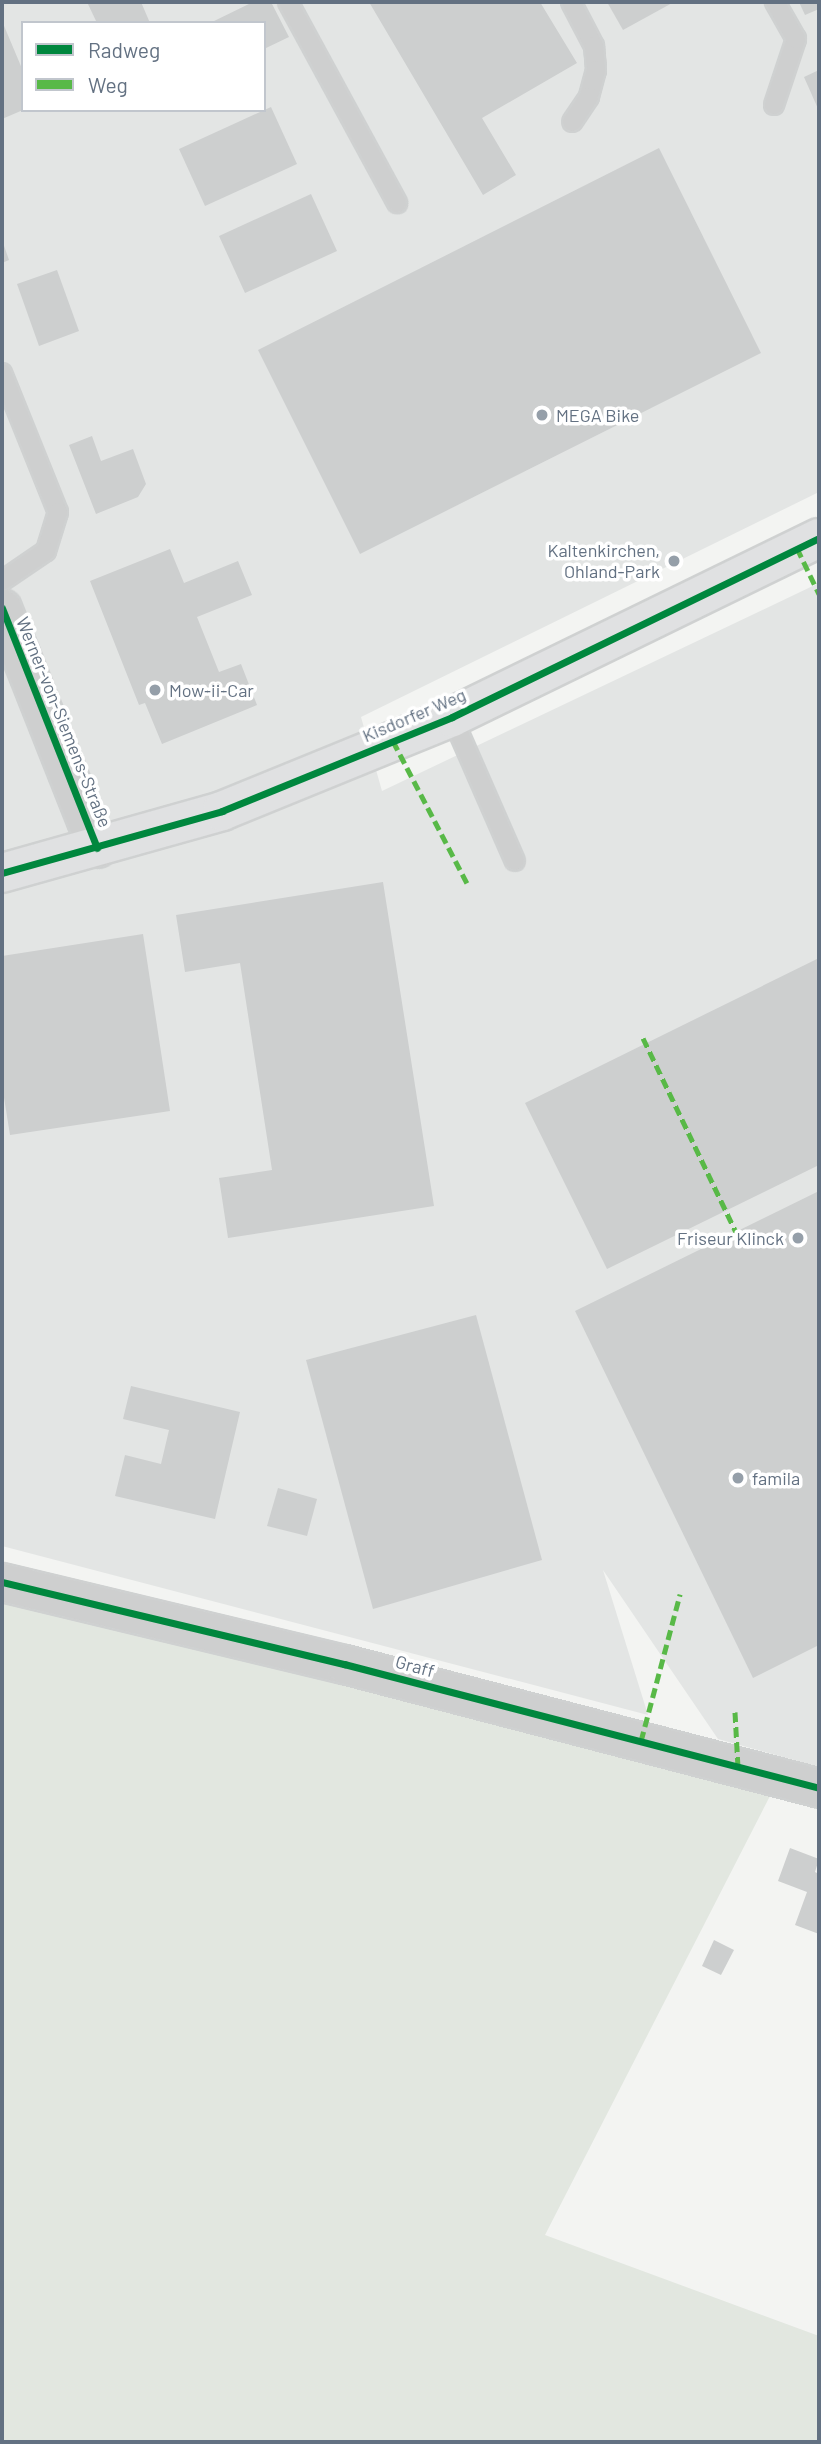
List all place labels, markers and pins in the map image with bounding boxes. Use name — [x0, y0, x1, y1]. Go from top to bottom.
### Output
place label: MEGA Bike — [556, 404, 639, 426]
marker: MEGA Bike — [534, 407, 550, 423]
place label: Kaltenkirchen, Ohland-Park — [547, 540, 660, 582]
marker: Kaltenkirchen, Ohland-Park — [666, 553, 682, 569]
place label: Mow-ii-Car — [169, 679, 254, 701]
marker: Mow-ii-Car — [147, 682, 163, 698]
place label: Friseur Klinck — [677, 1227, 784, 1249]
marker: Friseur Klinck — [790, 1230, 806, 1246]
place label: famila — [752, 1467, 800, 1489]
marker: famila — [730, 1470, 746, 1486]

